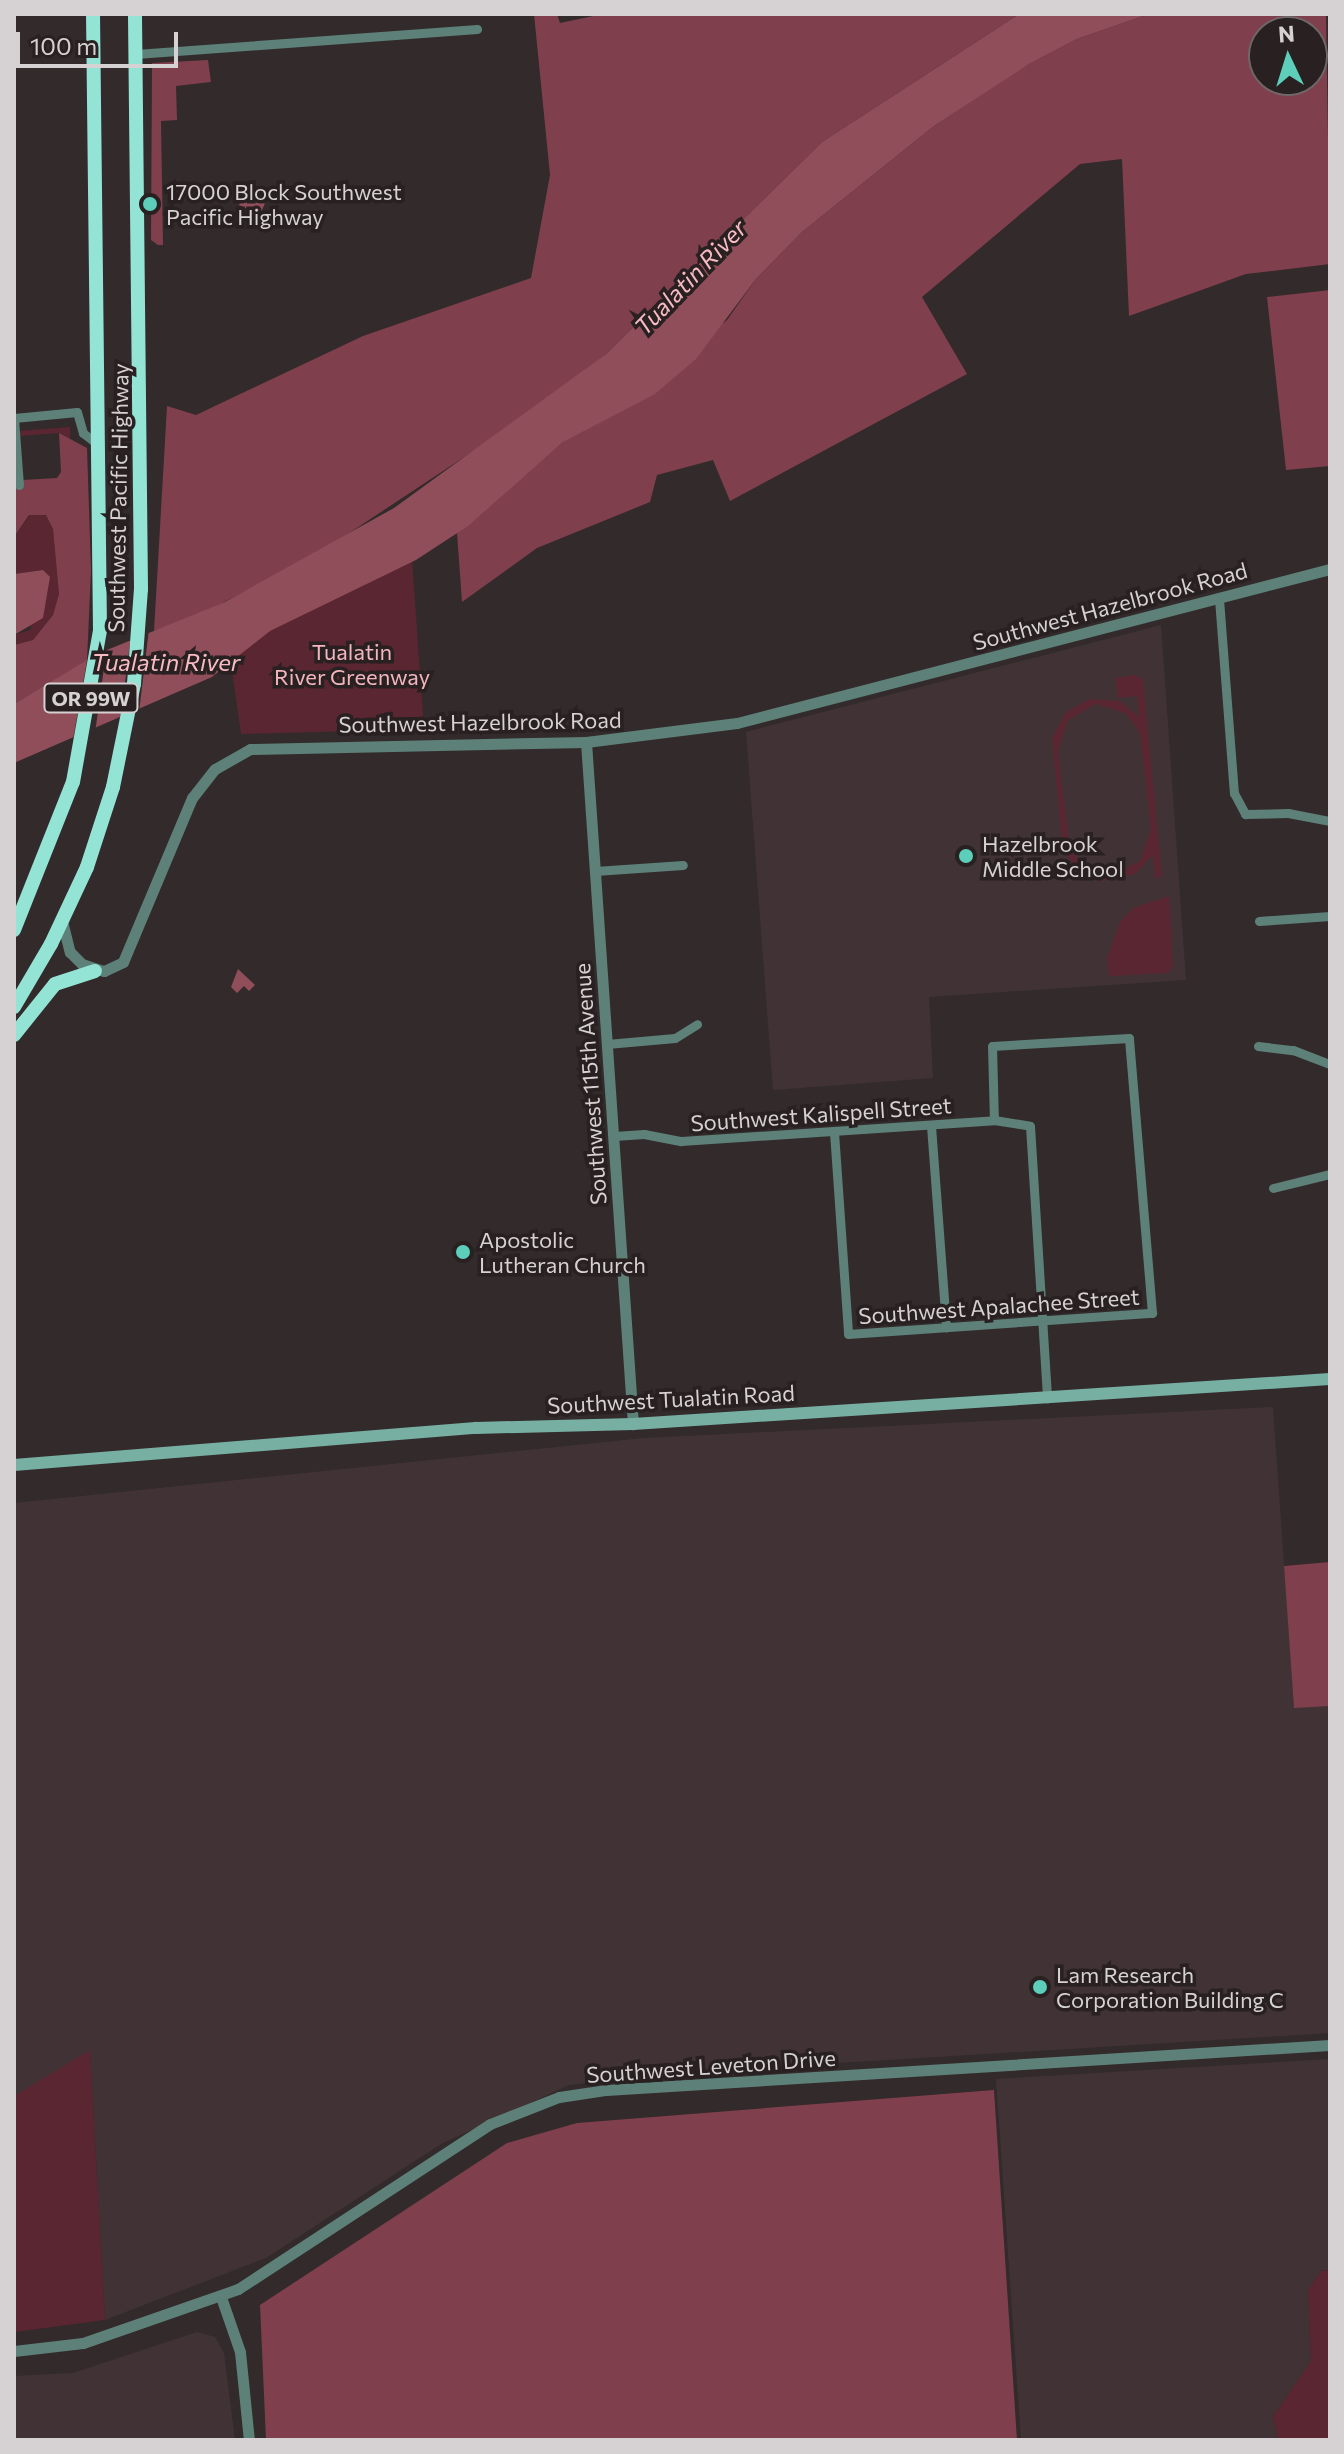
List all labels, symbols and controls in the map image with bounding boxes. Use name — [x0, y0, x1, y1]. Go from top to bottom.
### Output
scale bar — [20, 16, 182, 66]
north arrow — [1248, 16, 1328, 96]
text: N — [1277, 20, 1296, 48]
text: 100 m — [30, 31, 97, 60]
place label: 17000 Block Southwest Pacific Highway — [166, 178, 402, 230]
marker: 17000 Block Southwest Pacific Highway — [141, 195, 159, 213]
water label: Tualatin River — [628, 213, 752, 341]
street label: Southwest Pacific Highway — [102, 363, 134, 633]
street label: Southwest Hazelbrook Road — [970, 557, 1250, 655]
park label: Tualatin River Greenway — [274, 638, 430, 690]
water label: Tualatin River — [92, 648, 240, 676]
road number: OR 99W — [43, 682, 139, 714]
street label: Southwest Hazelbrook Road — [338, 706, 622, 738]
place label: Hazelbrook Middle School — [982, 830, 1124, 882]
marker: Hazelbrook Middle School — [957, 847, 975, 865]
street label: Southwest 115th Avenue — [568, 962, 612, 1206]
street label: Southwest Kalispell Street — [690, 1092, 952, 1136]
place label: Apostolic Lutheran Church — [479, 1226, 646, 1278]
marker: Apostolic Lutheran Church — [454, 1243, 472, 1261]
street label: Southwest Apalachee Street — [858, 1283, 1140, 1329]
street label: Southwest Tualatin Road — [547, 1379, 795, 1419]
place label: Lam Research Corporation Building C — [1056, 1961, 1284, 2012]
marker: Lam Research Corporation Building C — [1031, 1978, 1049, 1996]
street label: Southwest Leveton Drive — [585, 2044, 837, 2088]

